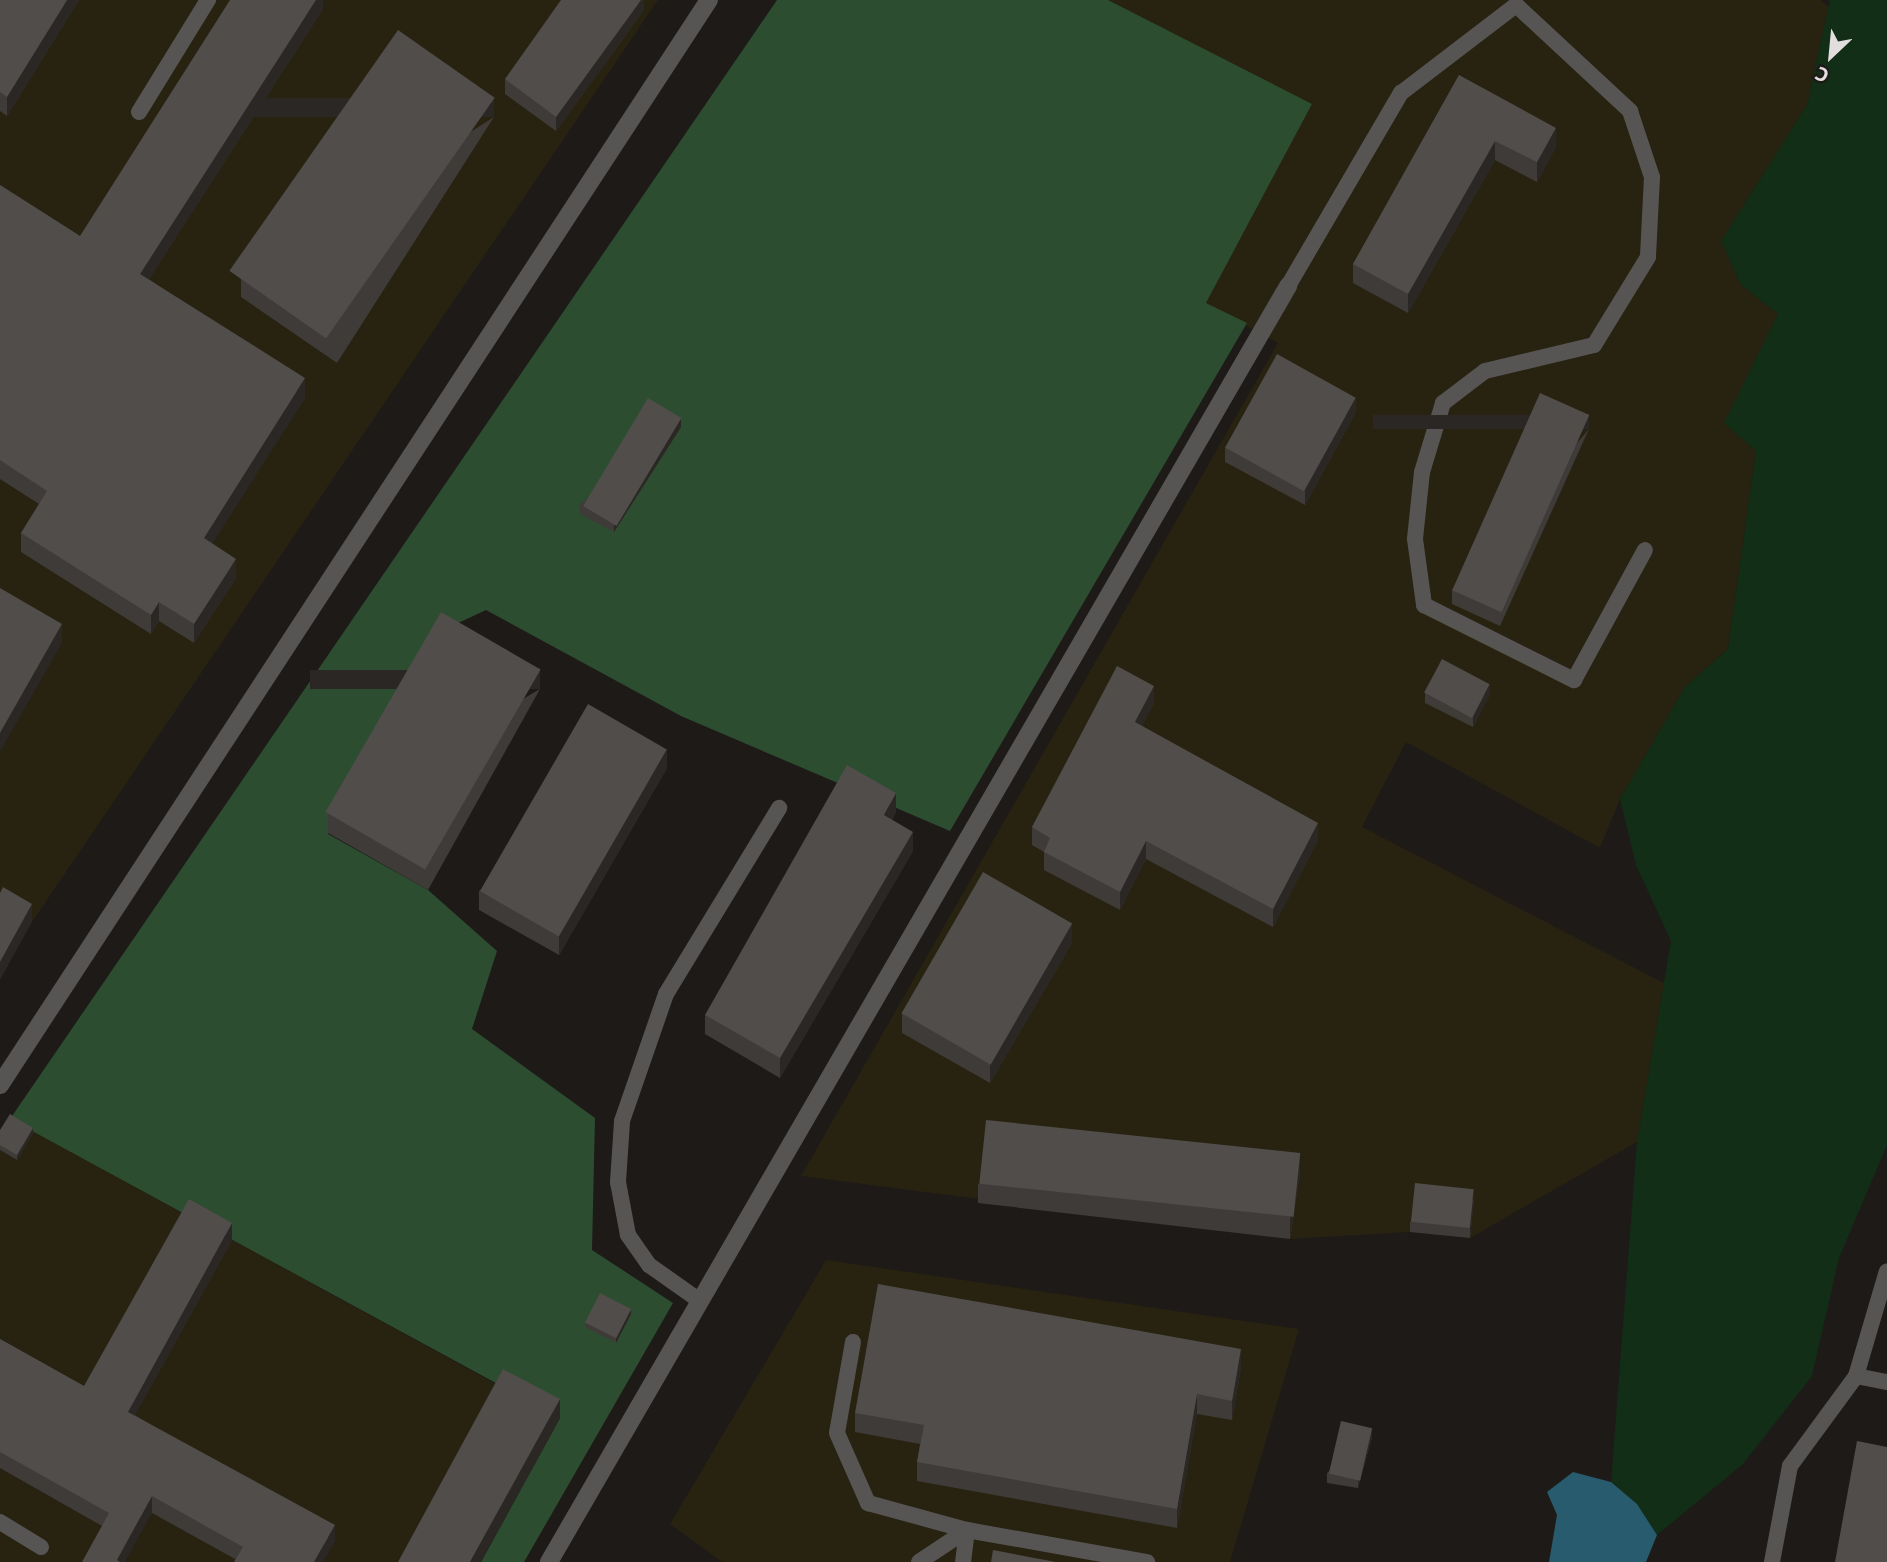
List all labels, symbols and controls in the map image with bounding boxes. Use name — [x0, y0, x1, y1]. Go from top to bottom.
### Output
north arrow — [1796, 21, 1866, 91]
text: С — [1811, 61, 1833, 89]

